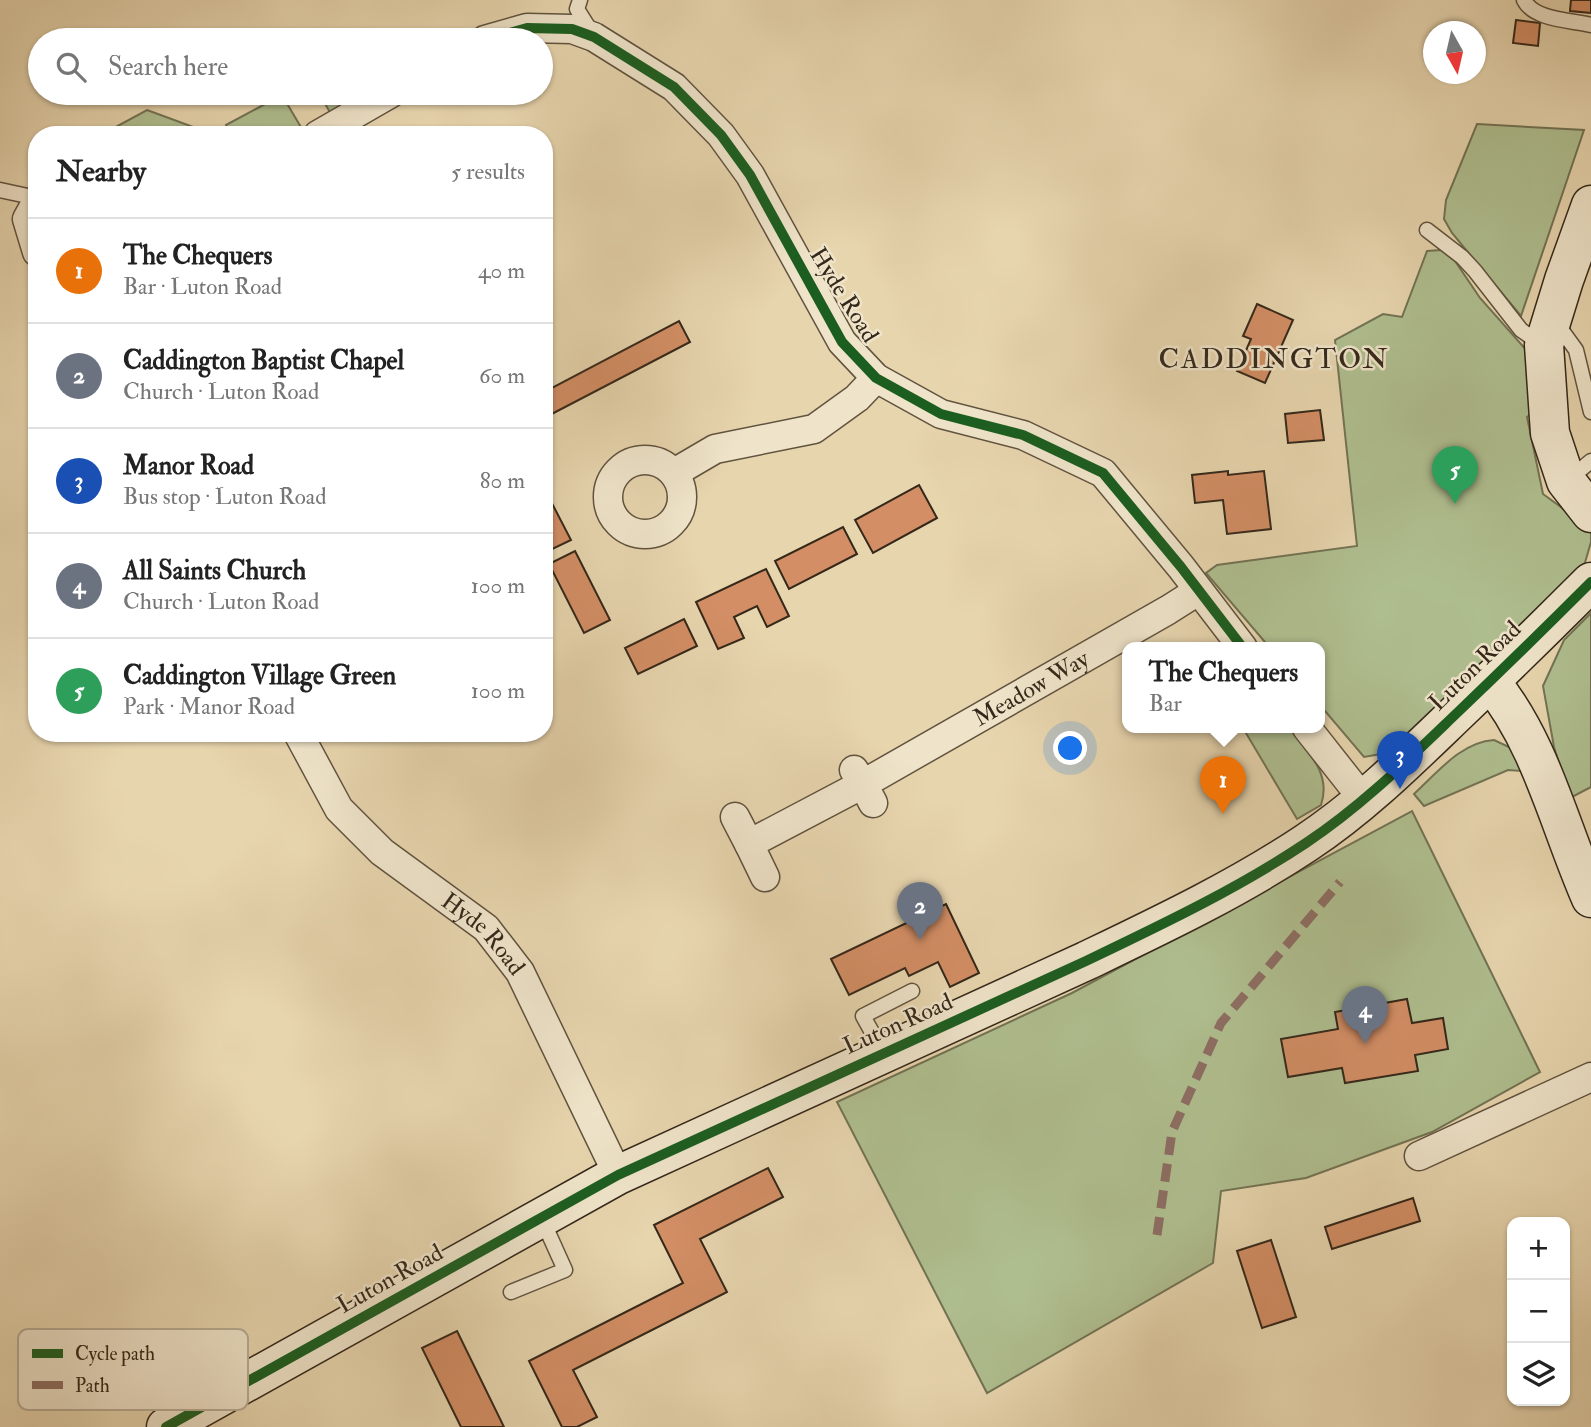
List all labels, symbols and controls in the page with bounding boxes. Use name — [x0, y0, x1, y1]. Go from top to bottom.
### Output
north arrow — [1423, 21, 1486, 84]
search box — [28, 28, 553, 105]
icon: search — [52, 48, 90, 86]
text: Search here — [108, 51, 228, 83]
text: Nearby — [56, 153, 146, 190]
text: 5 results — [451, 157, 525, 186]
text: The Chequers — [123, 240, 272, 272]
street label: Hyde Road — [803, 242, 886, 349]
text: 1 — [75, 256, 83, 285]
text: 40 m — [478, 256, 525, 285]
text: Bar · Luton Road — [123, 272, 282, 301]
district label: CADDINGTON — [1158, 342, 1390, 377]
text: Caddington Baptist Chapel — [123, 345, 404, 377]
text: 2 — [73, 361, 85, 390]
text: 60 m — [479, 361, 525, 390]
text: Church · Luton Road — [123, 377, 319, 406]
pin: 5 — [1432, 446, 1478, 504]
text: Manor Road — [123, 450, 254, 482]
text: 3 — [75, 466, 83, 495]
text: 80 m — [480, 466, 525, 495]
text: Bus stop · Luton Road — [123, 482, 327, 511]
text: All Saints Church — [123, 555, 306, 587]
text: 4 — [73, 571, 85, 600]
text: 100 m — [471, 571, 525, 600]
text: Church · Luton Road — [123, 587, 319, 616]
street label: Luton Road — [1422, 614, 1528, 718]
popup — [1122, 642, 1325, 733]
street label: Meadow Way — [968, 643, 1095, 733]
text: The Chequers — [1149, 657, 1298, 689]
text: Caddington Village Green — [123, 660, 396, 692]
text: 5 — [74, 676, 84, 705]
text: 100 m — [471, 676, 525, 705]
text: Bar — [1149, 689, 1182, 718]
text: Park · Manor Road — [123, 692, 295, 721]
your location — [1053, 731, 1087, 765]
pin: 3 — [1377, 731, 1423, 789]
pin: 1 — [1200, 756, 1246, 814]
pin: 2 — [897, 882, 943, 940]
street label: Hyde Road — [435, 885, 532, 981]
street label: Luton Road — [838, 986, 958, 1062]
pin: 4 — [1342, 986, 1388, 1044]
map controls — [1507, 1217, 1570, 1406]
button: + — [1507, 1217, 1570, 1280]
street label: Luton Road — [332, 1237, 449, 1321]
button: − — [1507, 1280, 1570, 1343]
legend — [18, 1329, 248, 1410]
text: Cycle path — [75, 1342, 155, 1367]
button: layers — [1507, 1343, 1570, 1406]
text: Path — [75, 1374, 110, 1398]

